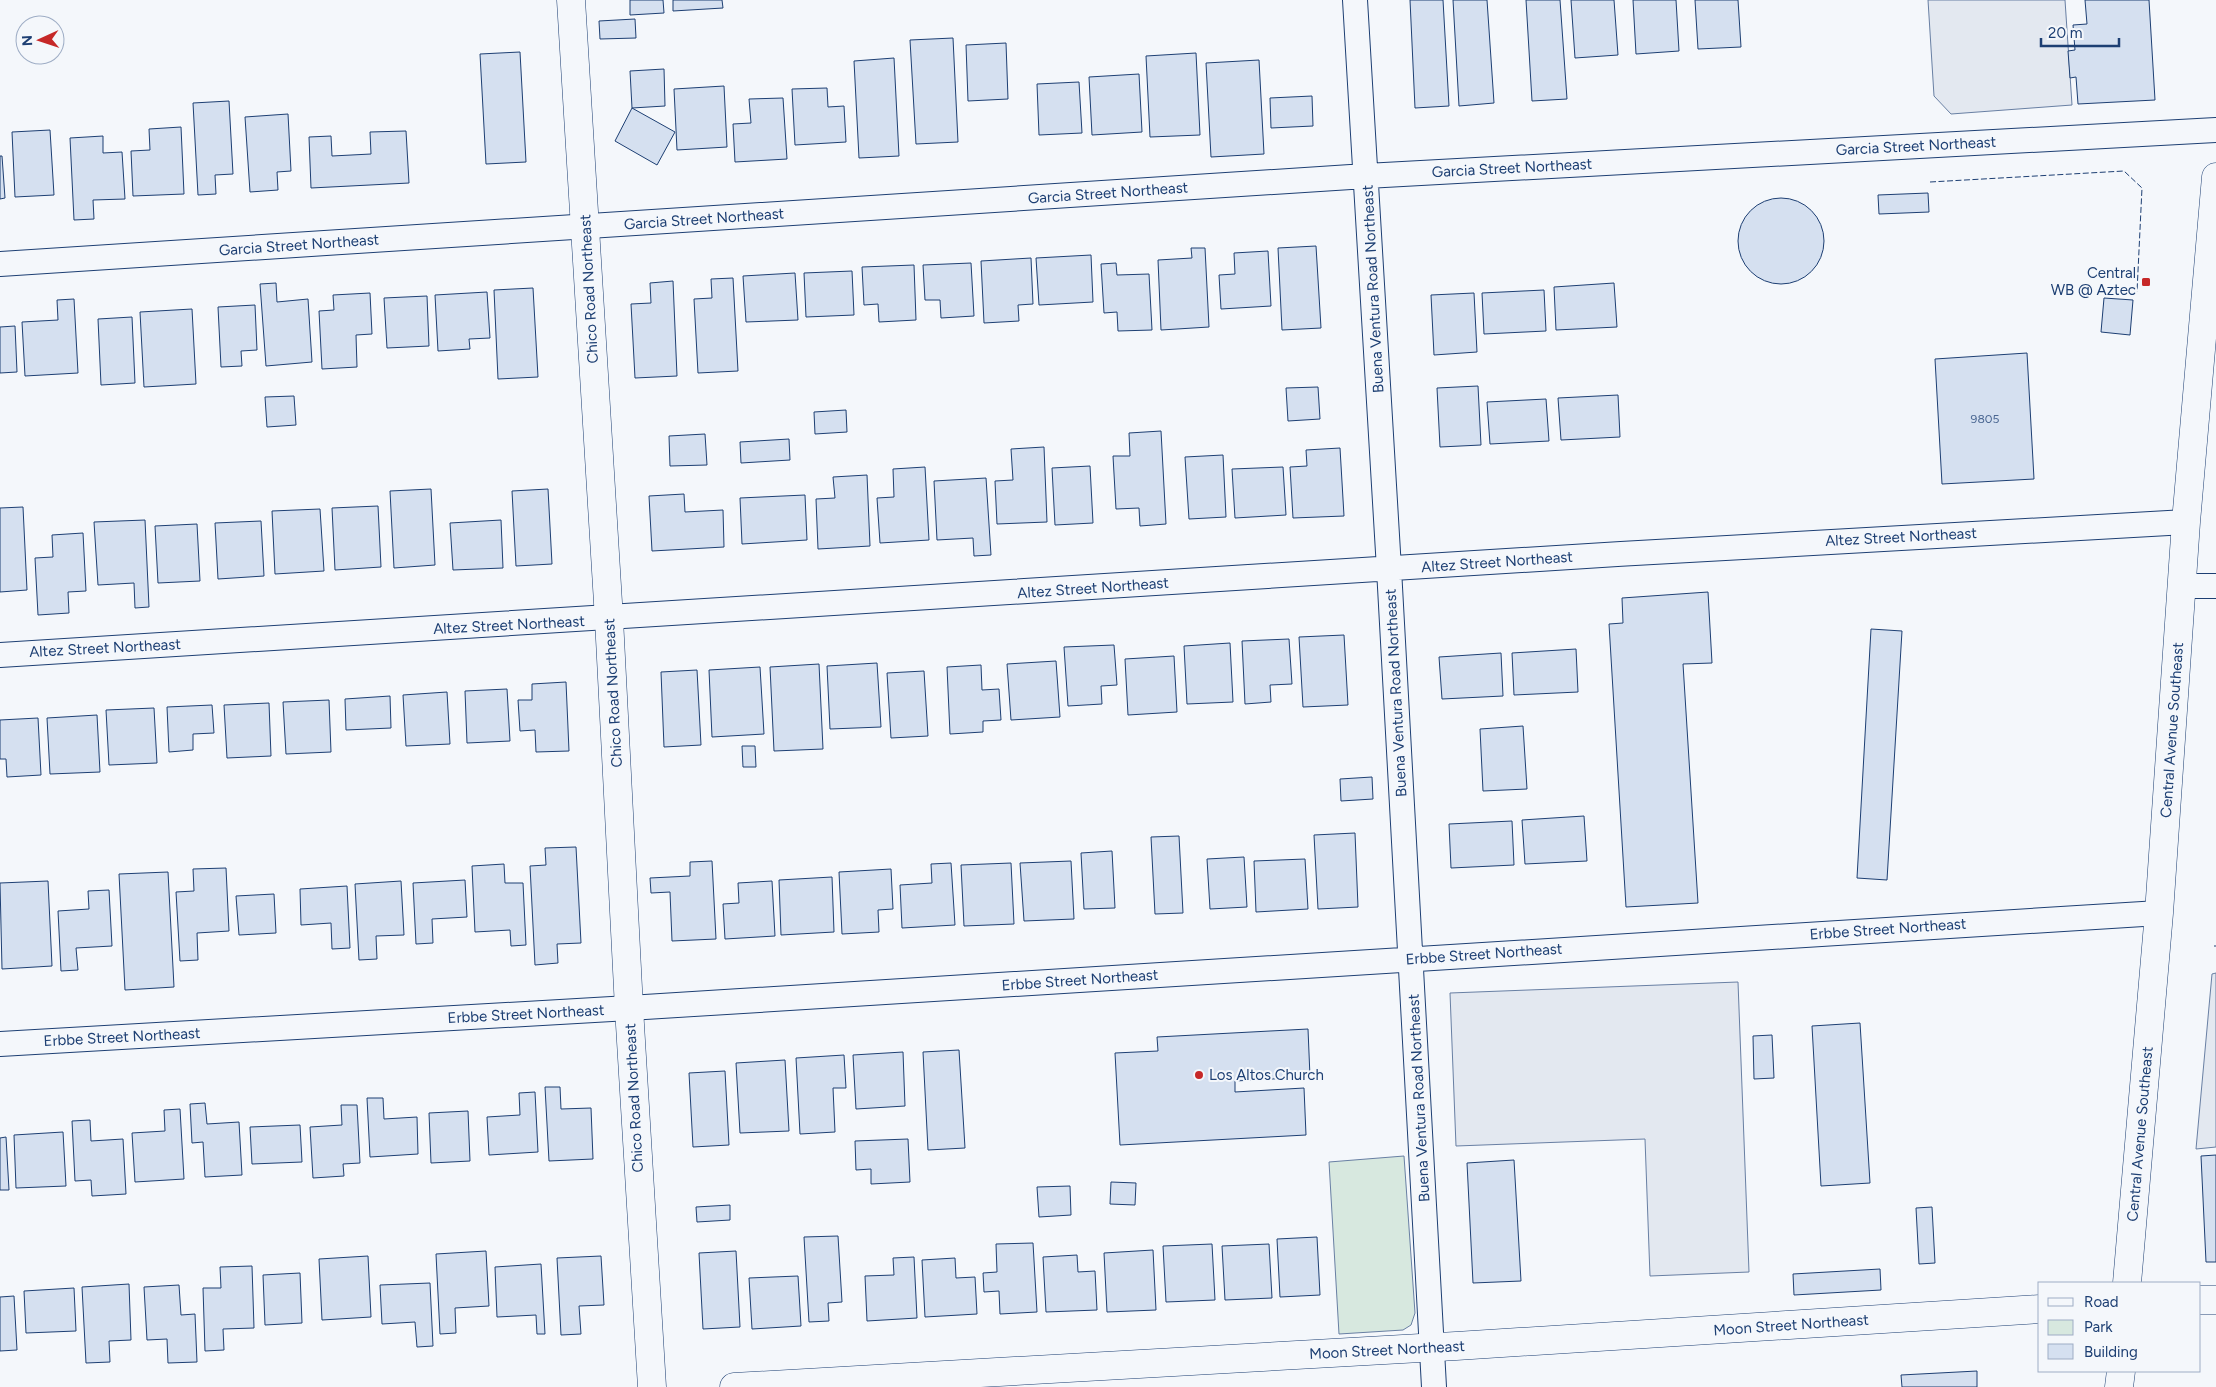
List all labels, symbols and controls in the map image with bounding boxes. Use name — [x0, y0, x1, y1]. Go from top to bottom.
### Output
north arrow — [15, 15, 65, 65]
scale bar — [2041, 15, 2118, 47]
text: 20 m — [2048, 24, 2082, 42]
text: N — [19, 35, 36, 47]
street label: Garcia Street Northeast — [1835, 133, 1997, 159]
street label: Garcia Street Northeast — [1431, 155, 1593, 181]
street label: Garcia Street Northeast — [1027, 178, 1189, 208]
street label: Buena Ventura Road Northeast — [1359, 184, 1387, 394]
street label: Garcia Street Northeast — [623, 204, 785, 234]
street label: Chico Road Northeast — [576, 214, 602, 364]
street label: Garcia Street Northeast — [218, 230, 380, 260]
place label: Central WB @ Aztec — [2051, 264, 2136, 299]
marker: Central WB @ Aztec — [2140, 276, 2152, 288]
house number: 9805 — [1971, 412, 1999, 426]
street label: Altez Street Northeast — [1825, 524, 1978, 550]
street label: Altez Street Northeast — [1421, 548, 1574, 576]
street label: Altez Street Northeast — [1017, 574, 1170, 602]
street label: Buena Ventura Road Northeast — [1382, 588, 1410, 798]
street label: Altez Street Northeast — [433, 612, 586, 638]
street label: Chico Road Northeast — [600, 618, 626, 768]
street label: Altez Street Northeast — [29, 635, 182, 661]
street label: Central Avenue Southeast — [2157, 641, 2187, 818]
street label: Erbbe Street Northeast — [1809, 915, 1967, 943]
street label: Erbbe Street Northeast — [1405, 940, 1563, 968]
street label: Erbbe Street Northeast — [1001, 966, 1159, 994]
street label: Buena Ventura Road Northeast — [1405, 993, 1433, 1203]
street label: Erbbe Street Northeast — [447, 1001, 605, 1027]
street label: Chico Road Northeast — [621, 1023, 647, 1173]
street label: Erbbe Street Northeast — [43, 1024, 201, 1050]
street label: Central Avenue Southeast — [2123, 1045, 2157, 1222]
place label: Los Altos Church — [1209, 1066, 1324, 1084]
marker: Los Altos Church — [1193, 1069, 1205, 1081]
legend — [2038, 1282, 2201, 1372]
text: Road — [2084, 1293, 2119, 1311]
street label: Moon Street Northeast — [1713, 1311, 1870, 1339]
text: Park — [2084, 1318, 2113, 1336]
street label: Moon Street Northeast — [1309, 1337, 1466, 1363]
text: Building — [2084, 1343, 2138, 1361]

